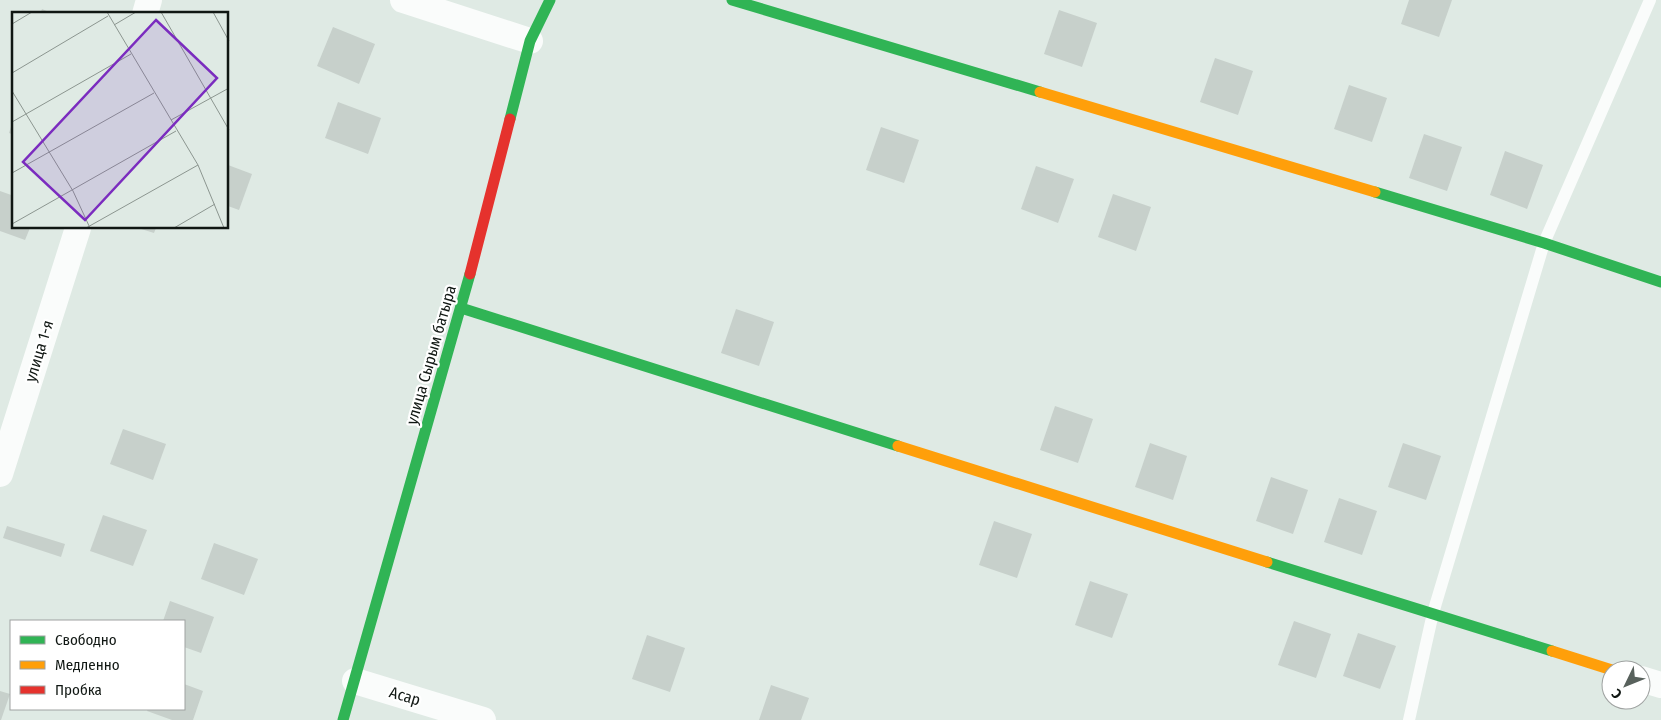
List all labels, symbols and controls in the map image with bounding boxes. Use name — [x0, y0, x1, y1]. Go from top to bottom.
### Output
inset map — [12, 12, 229, 229]
street label: улица Сырым батыра — [402, 283, 460, 427]
street label: улица 1-я — [21, 318, 57, 384]
legend — [10, 620, 185, 710]
text: Свободно — [55, 631, 117, 649]
text: Медленно — [55, 656, 120, 674]
north arrow — [1601, 660, 1651, 710]
text: Пробка — [55, 681, 102, 699]
street label: Асар — [387, 682, 423, 710]
text: С — [1608, 685, 1626, 702]

